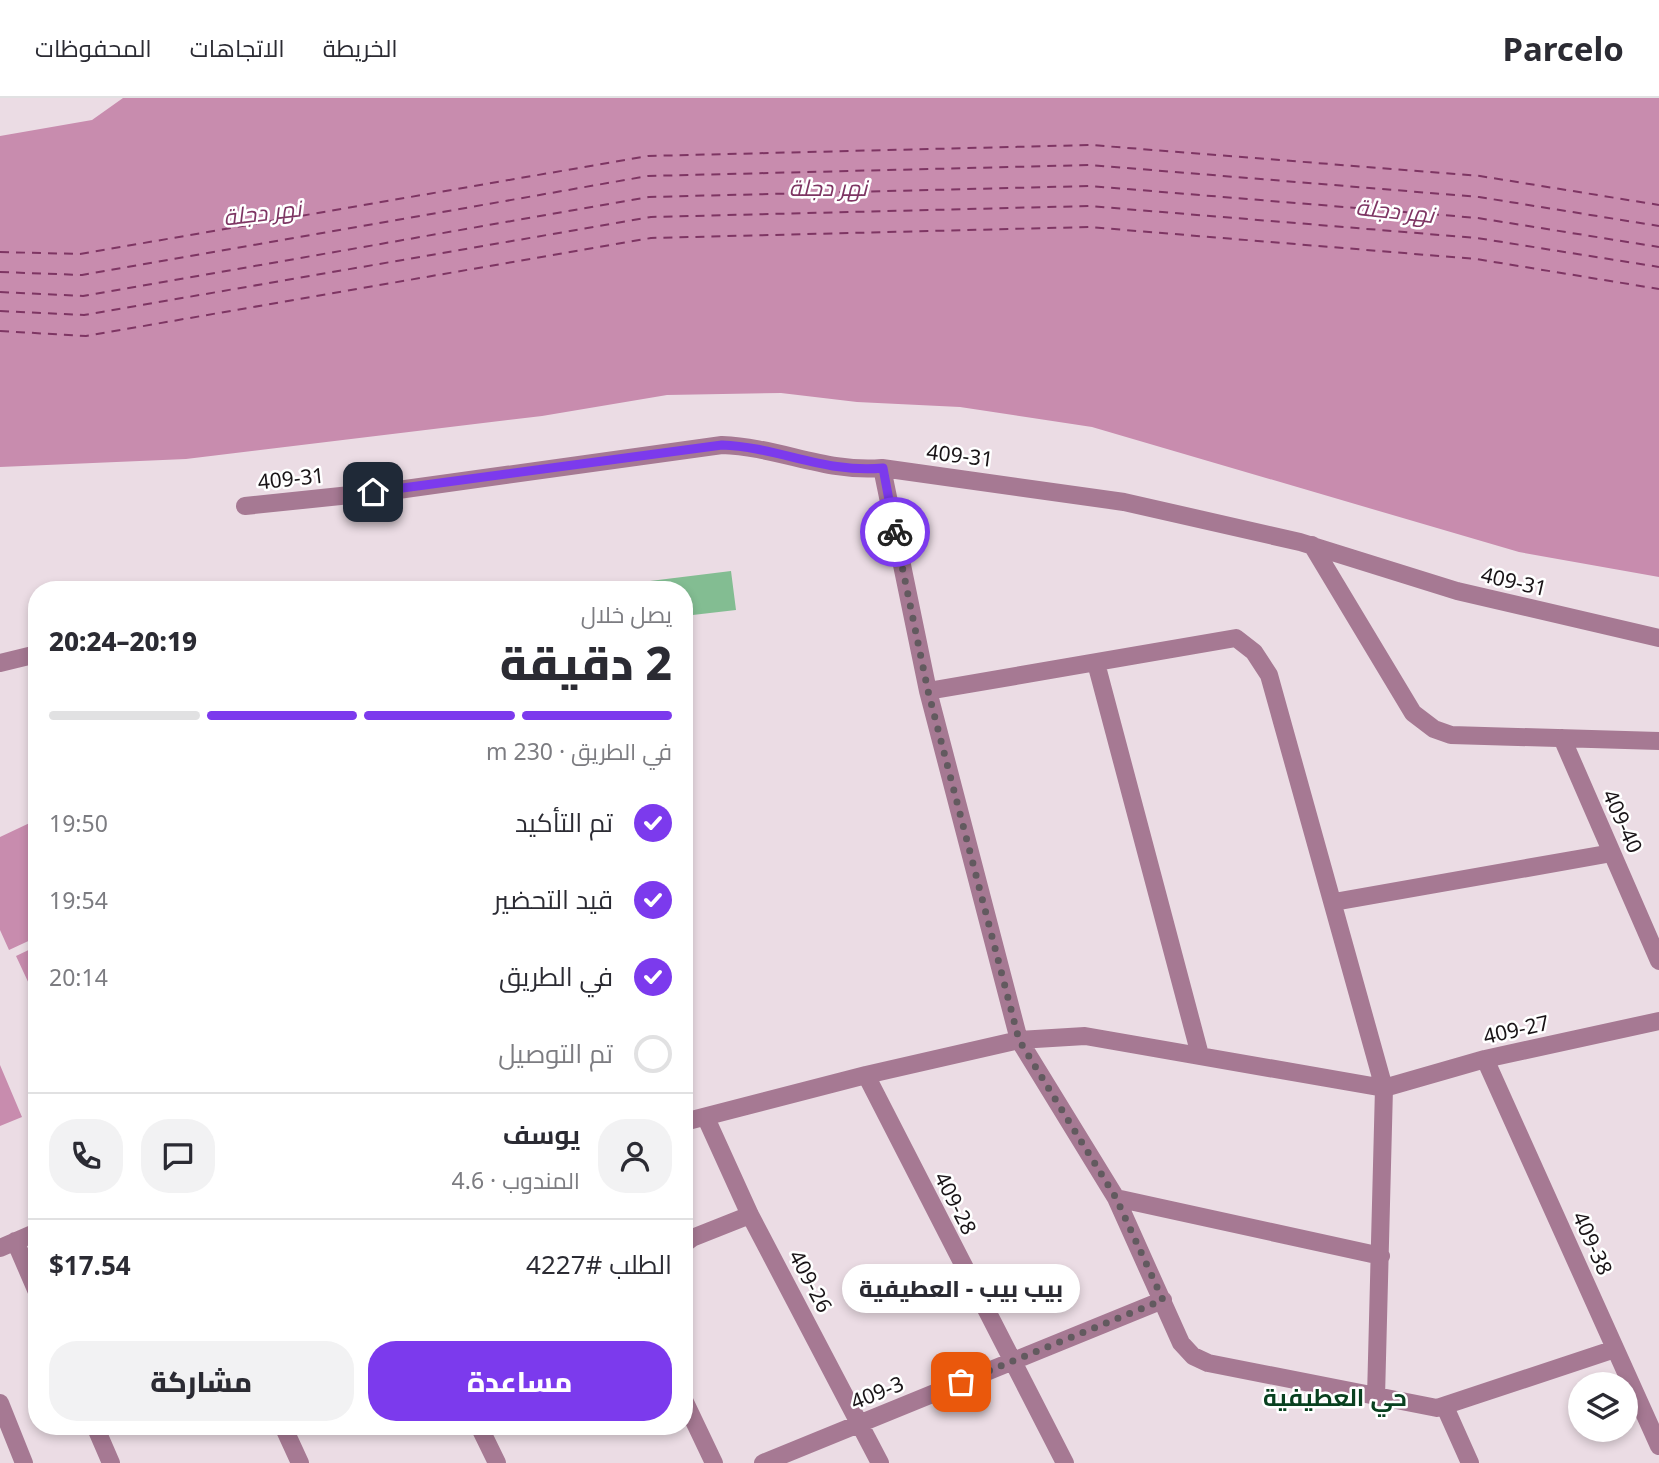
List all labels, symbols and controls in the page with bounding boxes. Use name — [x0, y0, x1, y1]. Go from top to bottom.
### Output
text: Parcelo — [1502, 26, 1624, 71]
text: المحفوظات — [35, 31, 152, 64]
text: الاتجاهات — [190, 31, 285, 64]
text: الخريطة — [323, 31, 398, 64]
water label: نهر دجلة — [789, 171, 870, 203]
water label: نهر دجلة — [1354, 190, 1439, 230]
water label: نهر دجلة — [221, 191, 306, 233]
street label: 409-31 — [925, 437, 995, 473]
street label: 409-31 — [256, 461, 326, 495]
pin — [343, 462, 403, 522]
icon: home — [354, 473, 392, 511]
courier — [860, 497, 930, 567]
icon: bike — [876, 513, 914, 551]
street label: 409-31 — [1478, 560, 1550, 602]
text: يصل خلال — [581, 598, 672, 630]
text: 20:19–20:24 — [49, 623, 197, 659]
text: 2 دقيقة — [500, 631, 672, 693]
text: في الطريق · 230 m — [486, 735, 672, 767]
street label: 409-40 — [1597, 785, 1649, 857]
text: تم التأكيد — [515, 804, 613, 840]
icon: check — [634, 804, 672, 842]
text: 19:50 — [49, 807, 108, 839]
text: قيد التحضير — [494, 881, 613, 917]
icon: check — [634, 881, 672, 919]
text: 19:54 — [49, 884, 108, 916]
text: في الطريق — [499, 958, 613, 994]
icon: check — [634, 958, 672, 996]
text: 20:14 — [49, 961, 108, 993]
street label: 409-27 — [1480, 1008, 1552, 1050]
text: تم التوصيل — [498, 1035, 613, 1071]
text: يوسف — [503, 1116, 580, 1152]
button: phone — [49, 1119, 123, 1193]
button: chat — [141, 1119, 215, 1193]
button: person — [598, 1119, 672, 1193]
text: المندوب · 4.6 — [452, 1164, 580, 1196]
street label: 409-28 — [928, 1167, 984, 1239]
street label: 409-38 — [1567, 1207, 1619, 1279]
street label: 409-26 — [783, 1245, 839, 1317]
text: الطلب #4227 — [526, 1246, 672, 1282]
text: $17.54 — [49, 1247, 131, 1283]
callout: بيب بيب - العطيفية — [842, 1263, 1080, 1312]
text: بيب بيب - العطيفية — [859, 1272, 1063, 1304]
button: مشاركة — [49, 1341, 354, 1421]
button: مساعدة — [368, 1341, 672, 1421]
pin — [931, 1352, 991, 1412]
icon: bag — [942, 1363, 980, 1401]
street label: 409-3 — [846, 1369, 908, 1415]
map controls — [1568, 1372, 1638, 1442]
button: layers — [1568, 1372, 1638, 1442]
district label: حي العطيفية — [1263, 1380, 1407, 1417]

